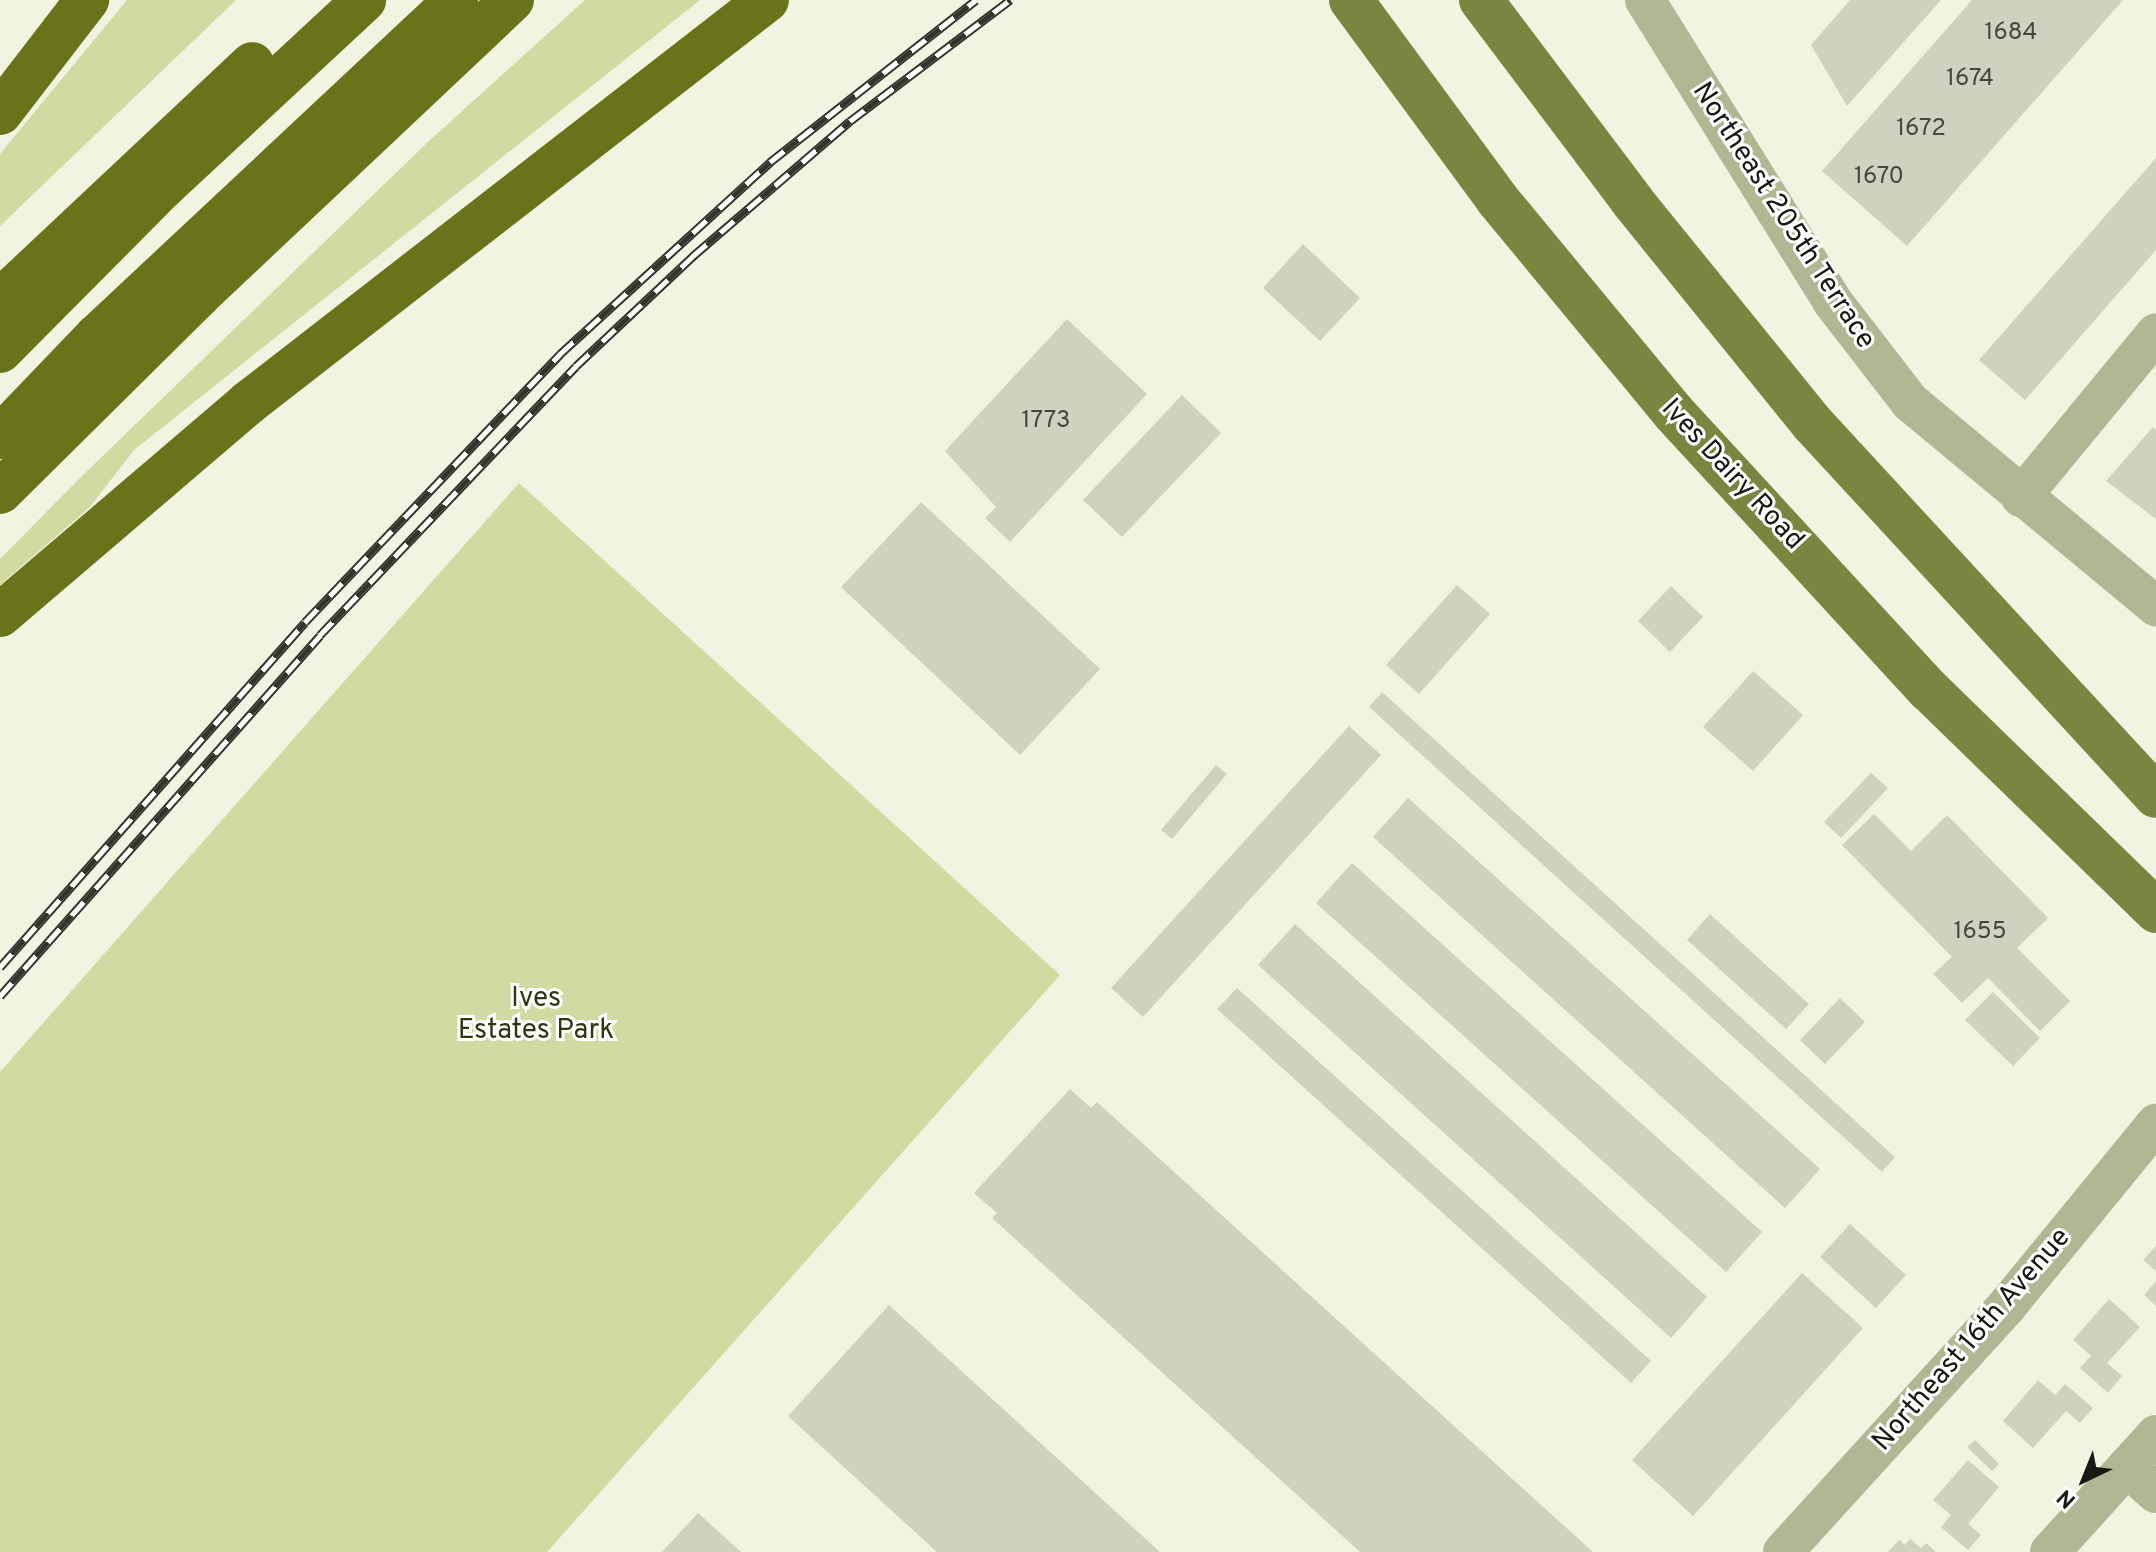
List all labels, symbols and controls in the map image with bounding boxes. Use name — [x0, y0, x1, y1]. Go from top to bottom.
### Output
house number: 1684 — [1985, 20, 2037, 48]
house number: 1674 — [1946, 66, 1994, 94]
street label: Northeast 205th Terrace — [1684, 76, 1882, 356]
house number: 1672 — [1896, 116, 1946, 144]
house number: 1670 — [1854, 164, 1904, 192]
street label: Ives Dairy Road — [1653, 392, 1811, 558]
house number: 1773 — [1022, 408, 1070, 436]
house number: 1655 — [1953, 919, 2007, 947]
park label: Ives Estates Park — [458, 982, 614, 1048]
street label: Northeast 16th Avenue — [1866, 1221, 2078, 1459]
north arrow — [2044, 1440, 2124, 1520]
text: N — [2052, 1483, 2082, 1513]

